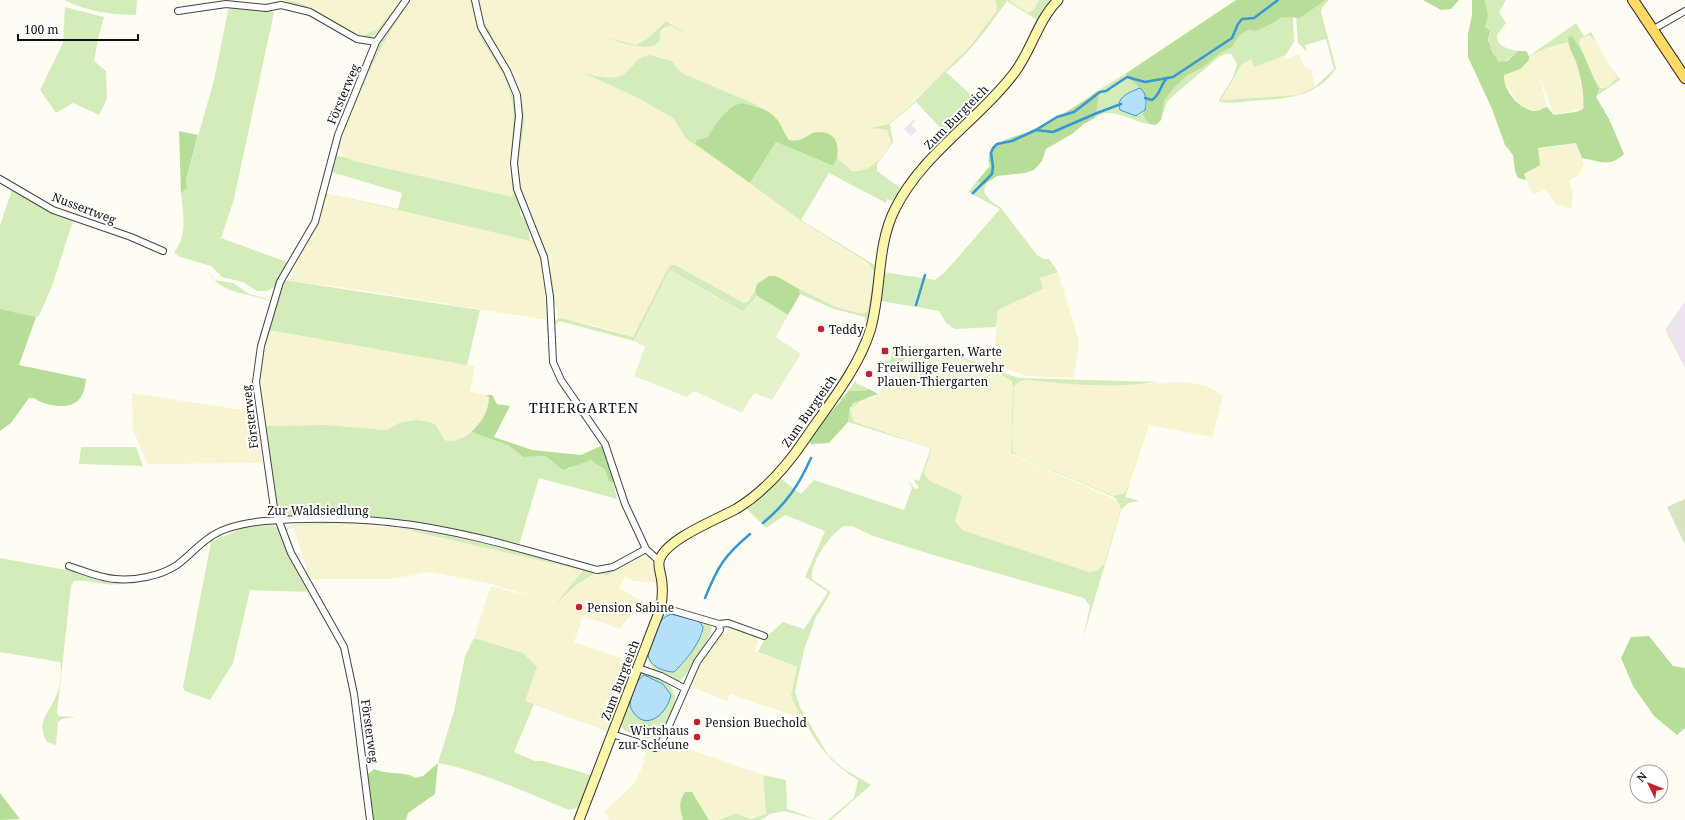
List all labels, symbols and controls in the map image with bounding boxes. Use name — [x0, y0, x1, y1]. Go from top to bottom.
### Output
scale bar — [18, 16, 138, 42]
text: 100 m — [24, 21, 59, 38]
street label: Försterweg — [323, 61, 364, 127]
street label: Zum Burgteich — [920, 81, 992, 153]
street label: Nussertweg — [50, 188, 119, 228]
place label: Teddy — [829, 321, 864, 338]
marker: Teddy — [816, 324, 826, 334]
place label: Thiergarten, Warte — [893, 343, 1002, 360]
marker: Thiergarten, Warte — [880, 346, 890, 356]
place label: Freiwillige Feuerwehr Plauen-Thiergarten — [877, 359, 1005, 390]
marker: Freiwillige Feuerwehr Plauen-Thiergarten — [864, 369, 874, 379]
street label: Zum Burgteich — [778, 371, 840, 451]
street label: Försterweg — [238, 384, 262, 450]
district label: THIERGARTEN — [529, 398, 639, 417]
street label: Zur Waldsiedlung — [267, 502, 369, 519]
place label: Pension Sabine — [587, 599, 674, 616]
marker: Pension Sabine — [574, 602, 584, 612]
street label: Zum Burgteich — [597, 637, 643, 723]
street label: Försterweg — [357, 698, 383, 764]
place label: Pension Buechold — [705, 714, 808, 731]
marker: Pension Buechold — [692, 717, 702, 727]
place label: Wirtshaus zur Scheune — [618, 722, 689, 753]
marker: Wirtshaus zur Scheune — [692, 732, 702, 742]
north arrow — [1629, 764, 1669, 804]
text: N — [1633, 768, 1650, 785]

